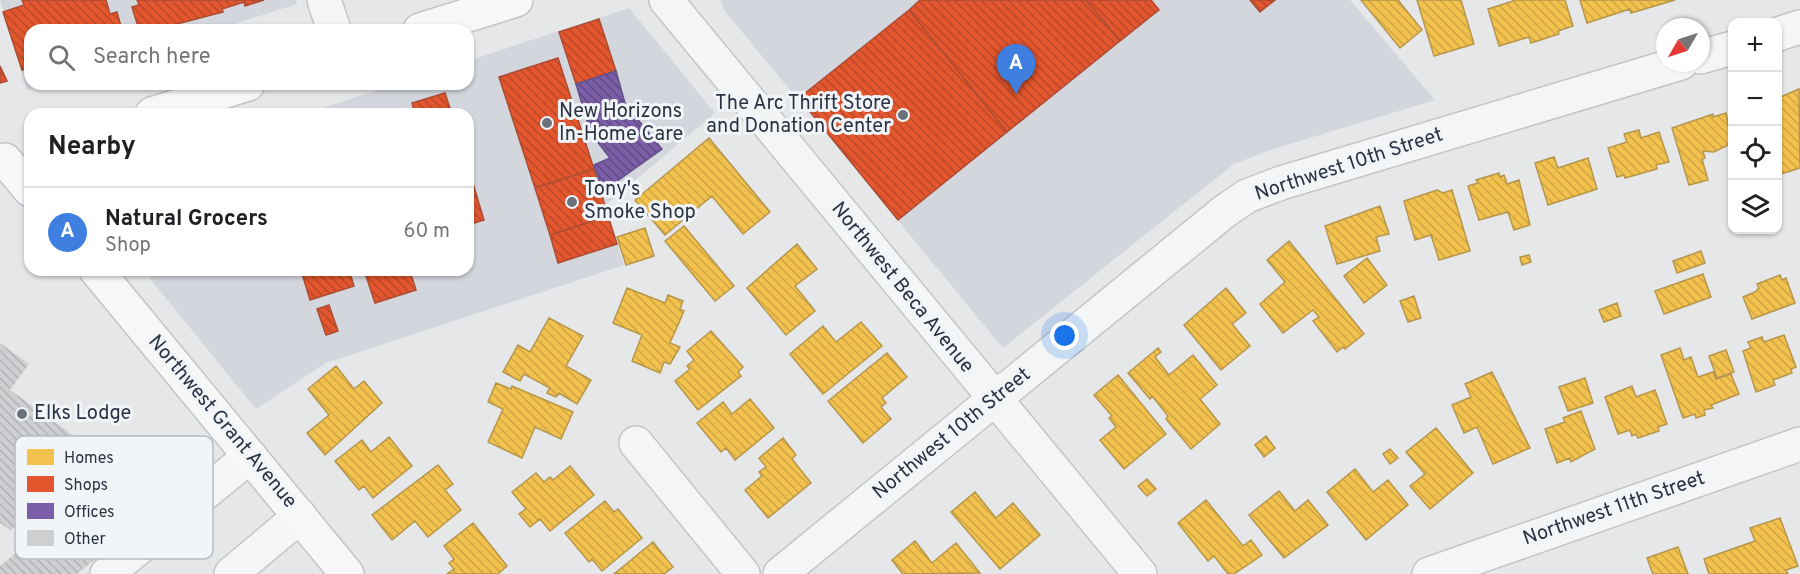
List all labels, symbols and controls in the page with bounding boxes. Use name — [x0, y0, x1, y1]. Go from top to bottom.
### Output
north arrow — [1656, 18, 1710, 72]
map controls — [1728, 18, 1782, 234]
button: + — [1728, 18, 1782, 72]
search box — [24, 24, 474, 90]
icon: search — [45, 41, 78, 74]
text: Search here — [93, 44, 211, 71]
pin: A — [996, 44, 1036, 94]
button: − — [1728, 72, 1782, 126]
place label: The Arc Thrift Store and Donation Center — [706, 91, 891, 140]
place label: New Horizons In-Home Care — [559, 99, 683, 148]
marker: The Arc Thrift Store and Donation Center — [896, 108, 910, 122]
marker: New Horizons In-Home Care — [540, 116, 554, 130]
street label: Northwest 10th Street — [1252, 122, 1446, 208]
button: locate — [1728, 126, 1782, 180]
text: Nearby — [48, 131, 136, 164]
place label: Tony's Smoke Shop — [584, 177, 696, 226]
button: layers — [1728, 180, 1782, 234]
marker: Tony's Smoke Shop — [565, 195, 579, 209]
street label: Northwest Beca Avenue — [825, 197, 979, 379]
text: Natural Grocers — [105, 206, 268, 233]
text: A — [60, 219, 75, 245]
text: 60 m — [404, 219, 450, 245]
text: Shop — [105, 233, 151, 259]
your location — [1050, 321, 1079, 350]
street label: Northwest Grant Avenue — [142, 330, 302, 514]
street label: Northwest 10th Street — [868, 362, 1036, 506]
place label: Elks Lodge — [34, 401, 131, 427]
marker: Elks Lodge — [15, 407, 29, 421]
legend — [15, 436, 213, 559]
text: Homes — [64, 449, 114, 469]
street label: Northwest 11th Street — [1520, 466, 1708, 552]
text: Shops — [64, 476, 108, 496]
text: Offices — [64, 503, 115, 523]
text: Other — [64, 530, 106, 550]

